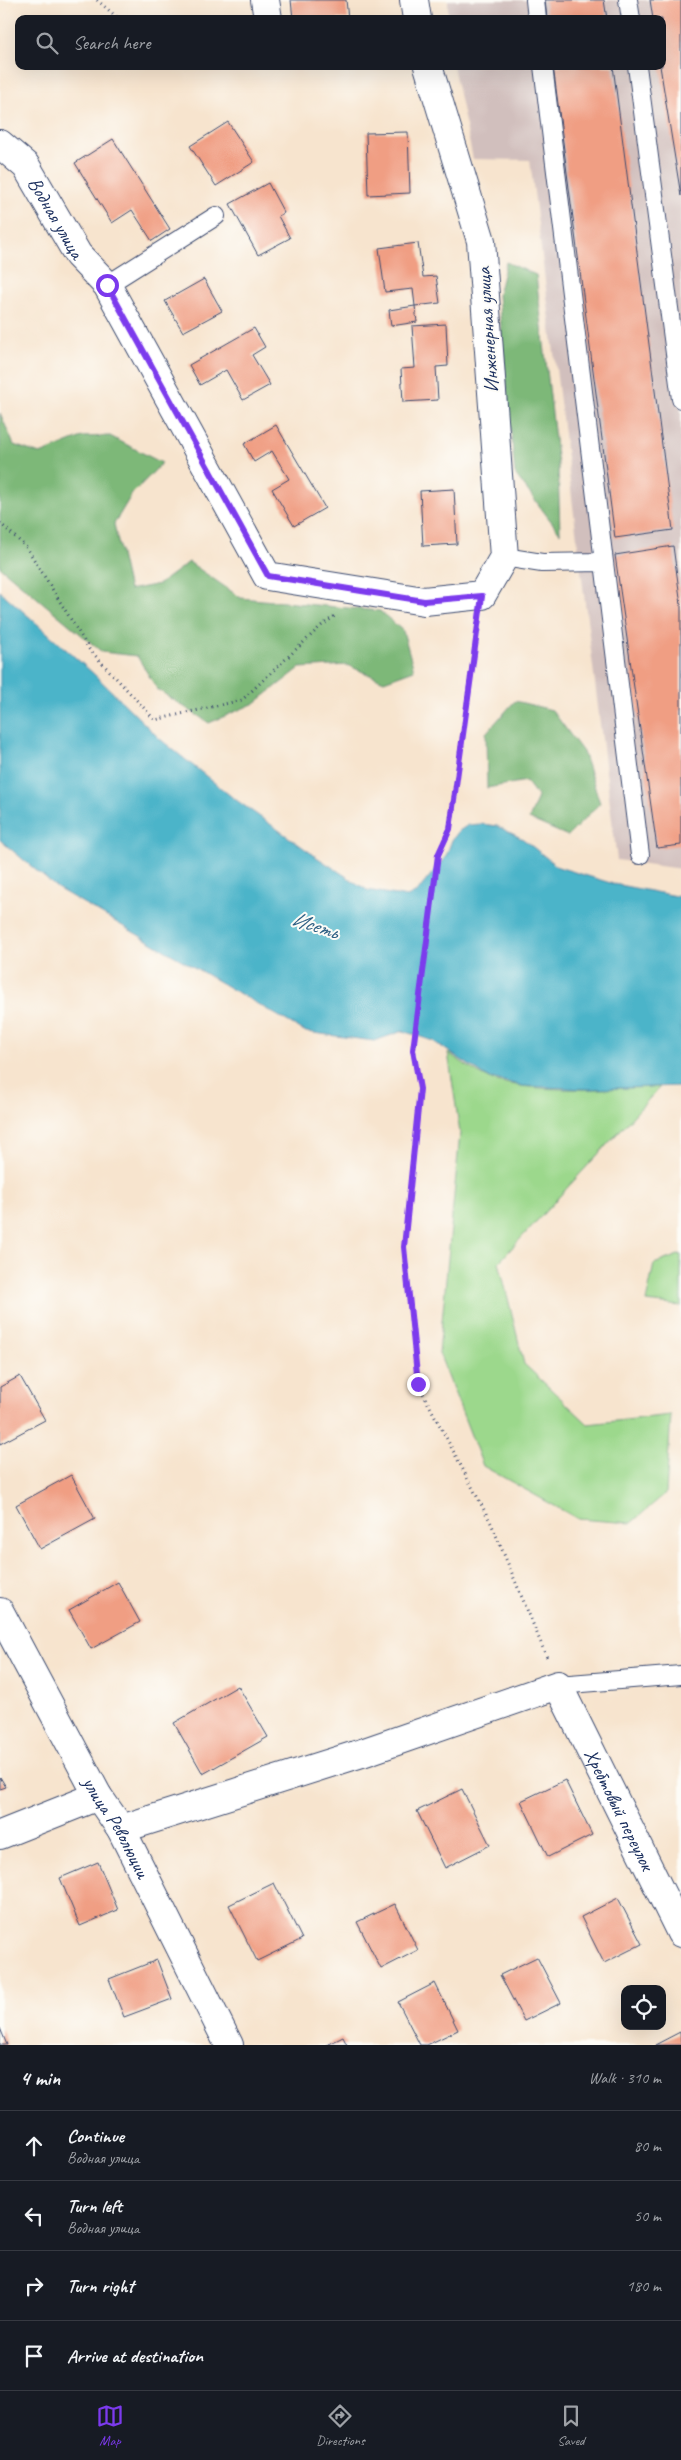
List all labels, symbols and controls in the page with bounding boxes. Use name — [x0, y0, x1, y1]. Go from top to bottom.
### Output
search box — [15, 15, 666, 70]
icon: search — [33, 29, 61, 57]
text: Search here — [73, 31, 150, 55]
street label: Водная улица — [22, 173, 90, 265]
street label: Инженерная улица — [471, 265, 504, 394]
route start — [96, 274, 119, 297]
water label: Исеть — [289, 905, 344, 945]
route end — [407, 1373, 430, 1396]
street label: Хребтовый переулок — [579, 1745, 661, 1876]
street label: улица Революции — [77, 1772, 156, 1883]
map controls — [621, 1985, 666, 2030]
button: locate — [621, 1985, 666, 2030]
text: 4 min — [20, 2065, 60, 2091]
text: Walk · 310 m — [589, 2068, 661, 2088]
text: Continue — [67, 2124, 124, 2148]
icon: ahead — [20, 2132, 48, 2160]
text: 80 m — [634, 2136, 661, 2156]
text: Водная улица — [67, 2148, 139, 2168]
text: Turn left — [67, 2194, 122, 2218]
icon: left — [20, 2202, 48, 2230]
text: 50 m — [634, 2206, 661, 2226]
text: Водная улица — [67, 2218, 139, 2238]
icon: right — [20, 2272, 48, 2300]
text: Turn right — [67, 2274, 134, 2298]
text: 180 m — [627, 2276, 661, 2296]
icon: arrive — [20, 2342, 48, 2370]
text: Arrive at destination — [67, 2344, 203, 2368]
tab: Map — [96, 2402, 124, 2449]
tab: Directions — [316, 2402, 365, 2449]
tab: Saved — [557, 2402, 585, 2449]

